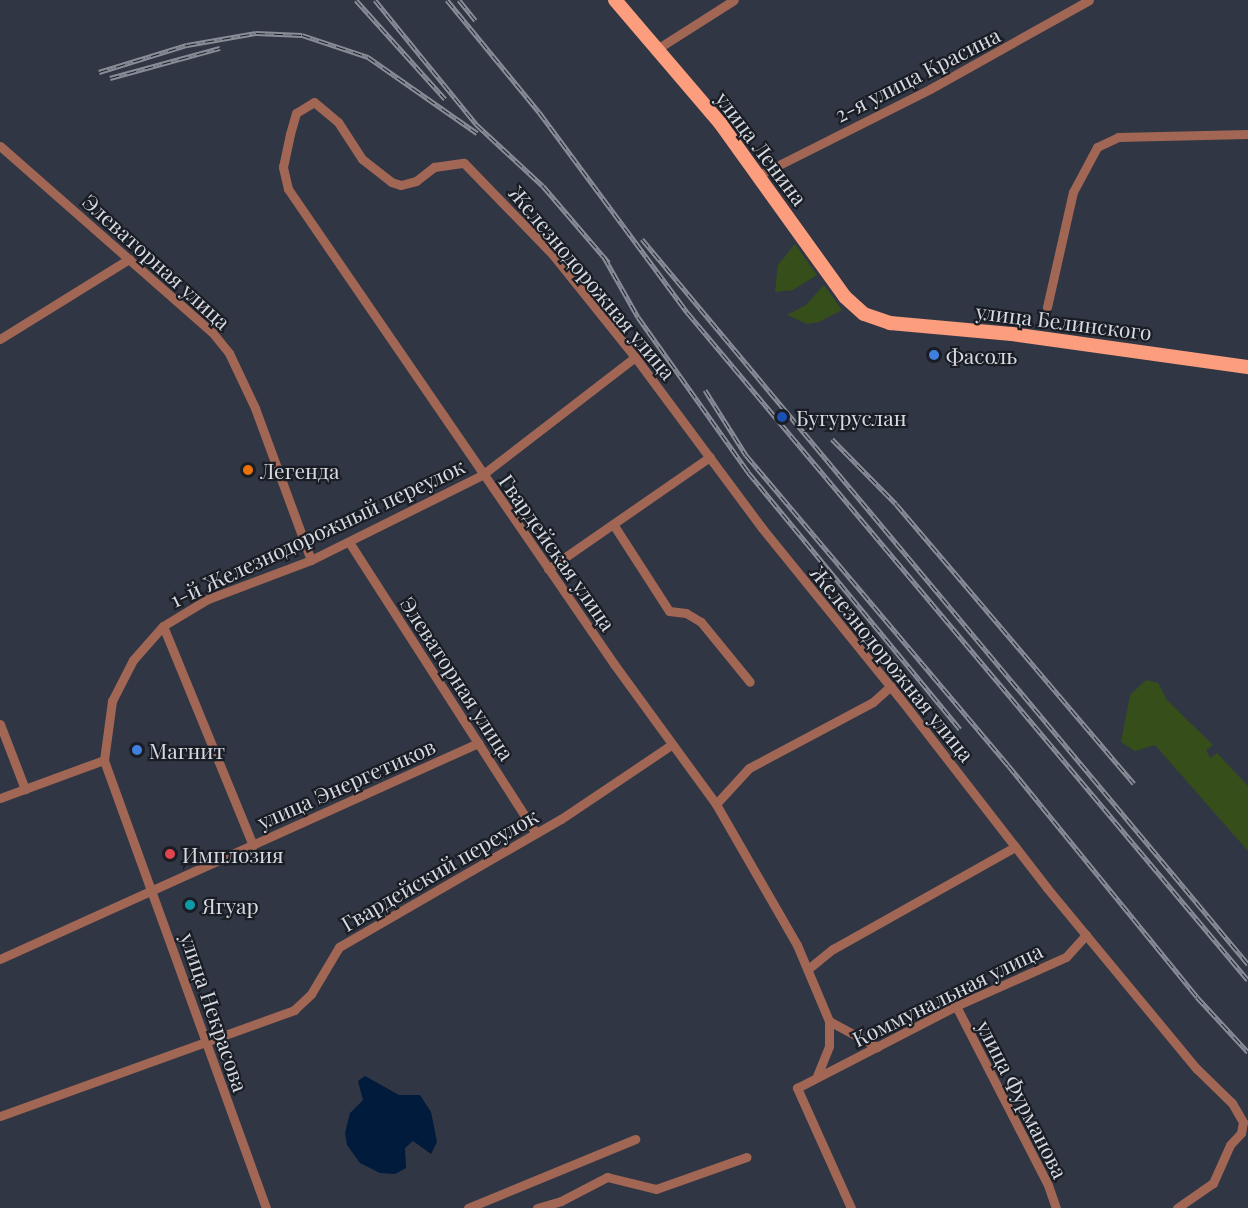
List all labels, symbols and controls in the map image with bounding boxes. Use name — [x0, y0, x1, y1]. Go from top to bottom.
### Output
street label: 2-я улица Красина — [830, 21, 1004, 127]
street label: улица Ленина — [711, 86, 813, 210]
street label: Железнодорожная улица — [504, 180, 682, 384]
street label: Элеваторная улица — [78, 188, 236, 334]
street label: улица Белинского — [975, 298, 1153, 344]
place label: Фасоль — [946, 342, 1017, 368]
marker: Фасоль — [927, 348, 941, 362]
place label: Бугуруслан — [796, 404, 906, 430]
marker: Бугуруслан — [773, 408, 791, 426]
street label: 1-й Железнодорожный переулок — [166, 453, 468, 611]
place label: Легенда — [260, 457, 339, 483]
marker: Легенда — [241, 463, 255, 477]
street label: Гвардейская улица — [494, 469, 622, 635]
street label: Железнодорожная улица — [806, 560, 980, 766]
street label: Элеваторная улица — [396, 591, 520, 765]
street label: улица Энергетиков — [253, 732, 439, 834]
place label: Магнит — [149, 737, 225, 763]
marker: Магнит — [130, 743, 144, 757]
street label: Гвардейский переулок — [336, 802, 542, 936]
place label: Имплозия — [182, 841, 283, 867]
marker: Имплозия — [163, 847, 177, 861]
place label: Ягуар — [202, 892, 259, 918]
marker: Ягуар — [183, 898, 197, 912]
street label: улица Некрасова — [176, 929, 254, 1095]
street label: Коммунальная улица — [848, 937, 1046, 1051]
street label: улица Фурманова — [972, 1016, 1074, 1182]

